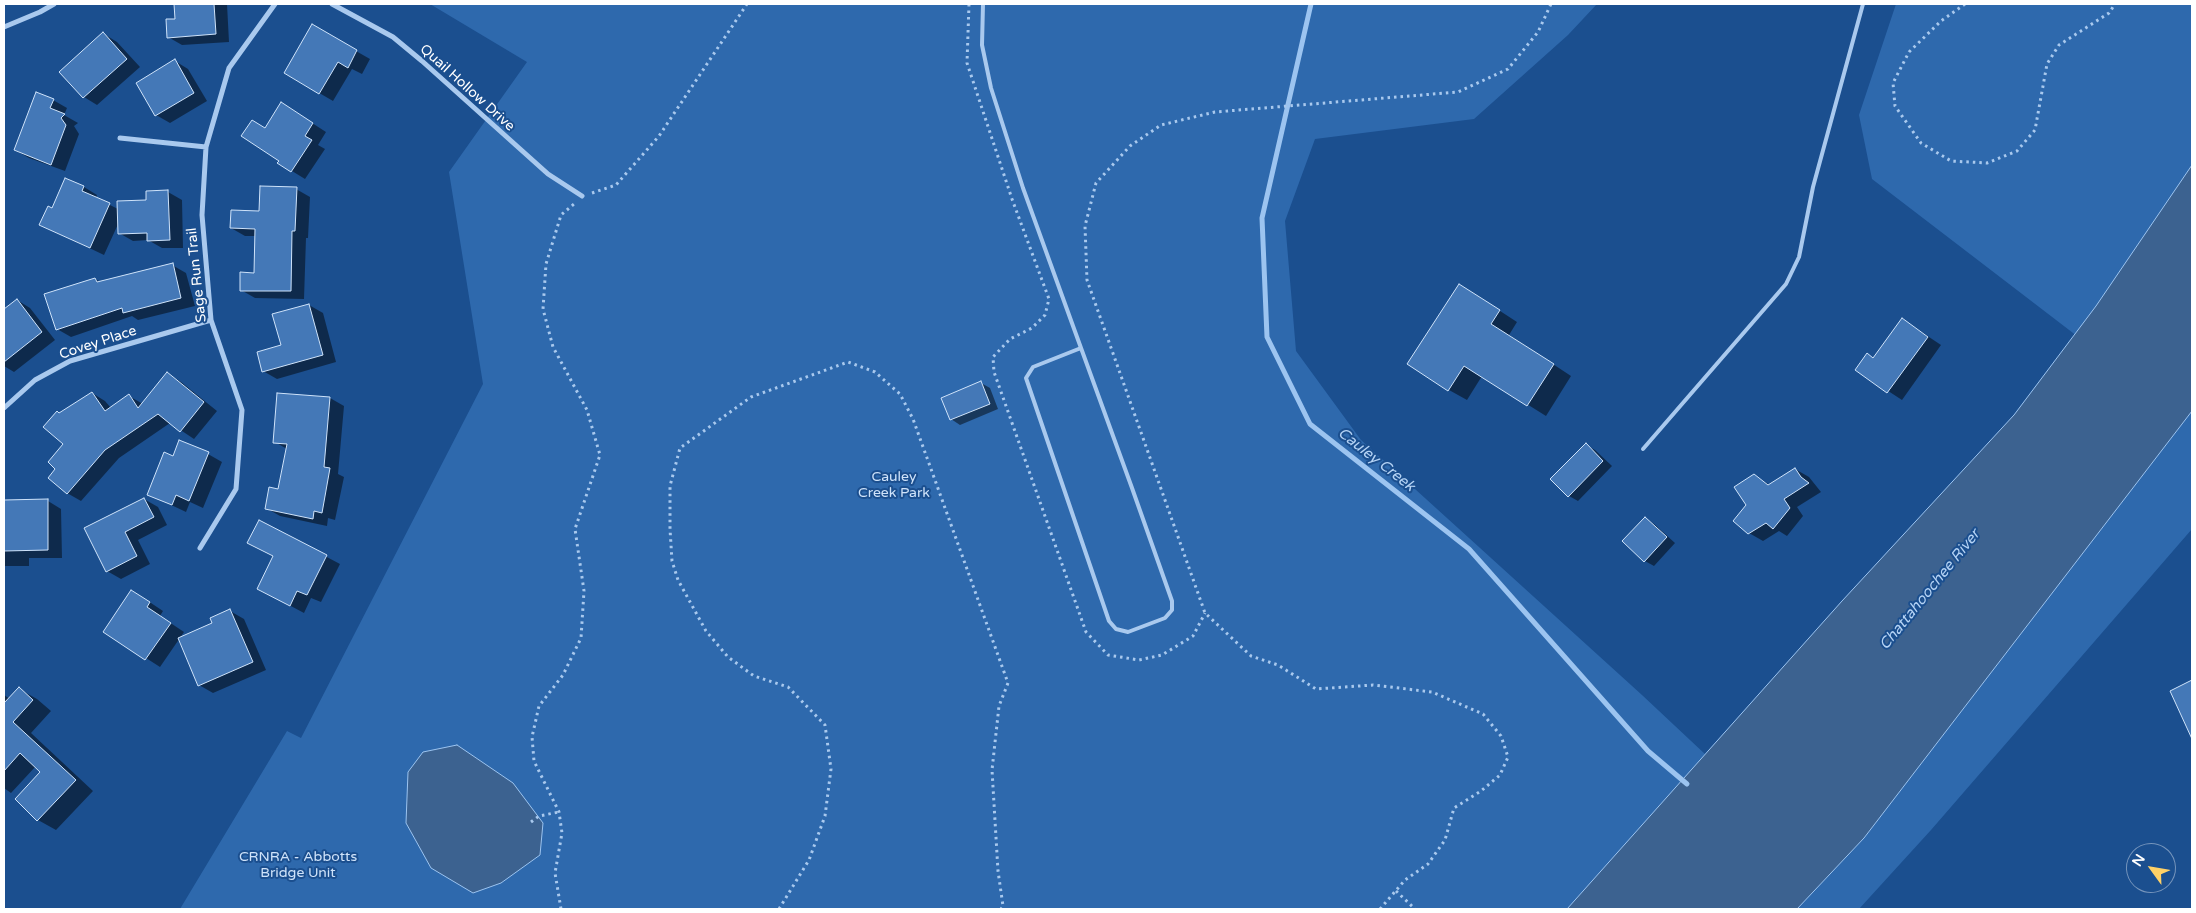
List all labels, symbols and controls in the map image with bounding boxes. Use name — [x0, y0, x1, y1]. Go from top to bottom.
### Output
street label: Quail Hollow Drive — [416, 41, 518, 135]
street label: Sage Run Trail — [184, 227, 210, 323]
street label: Covey Place — [57, 323, 139, 363]
water label: Cauley Creek — [1334, 424, 1418, 496]
park label: Cauley Creek Park — [858, 469, 930, 502]
water label: Chattahoochee River — [1876, 526, 1984, 654]
north arrow — [2126, 843, 2176, 893]
park label: CRNRA - Abbotts Bridge Unit — [239, 849, 357, 882]
text: N — [2129, 851, 2149, 870]

